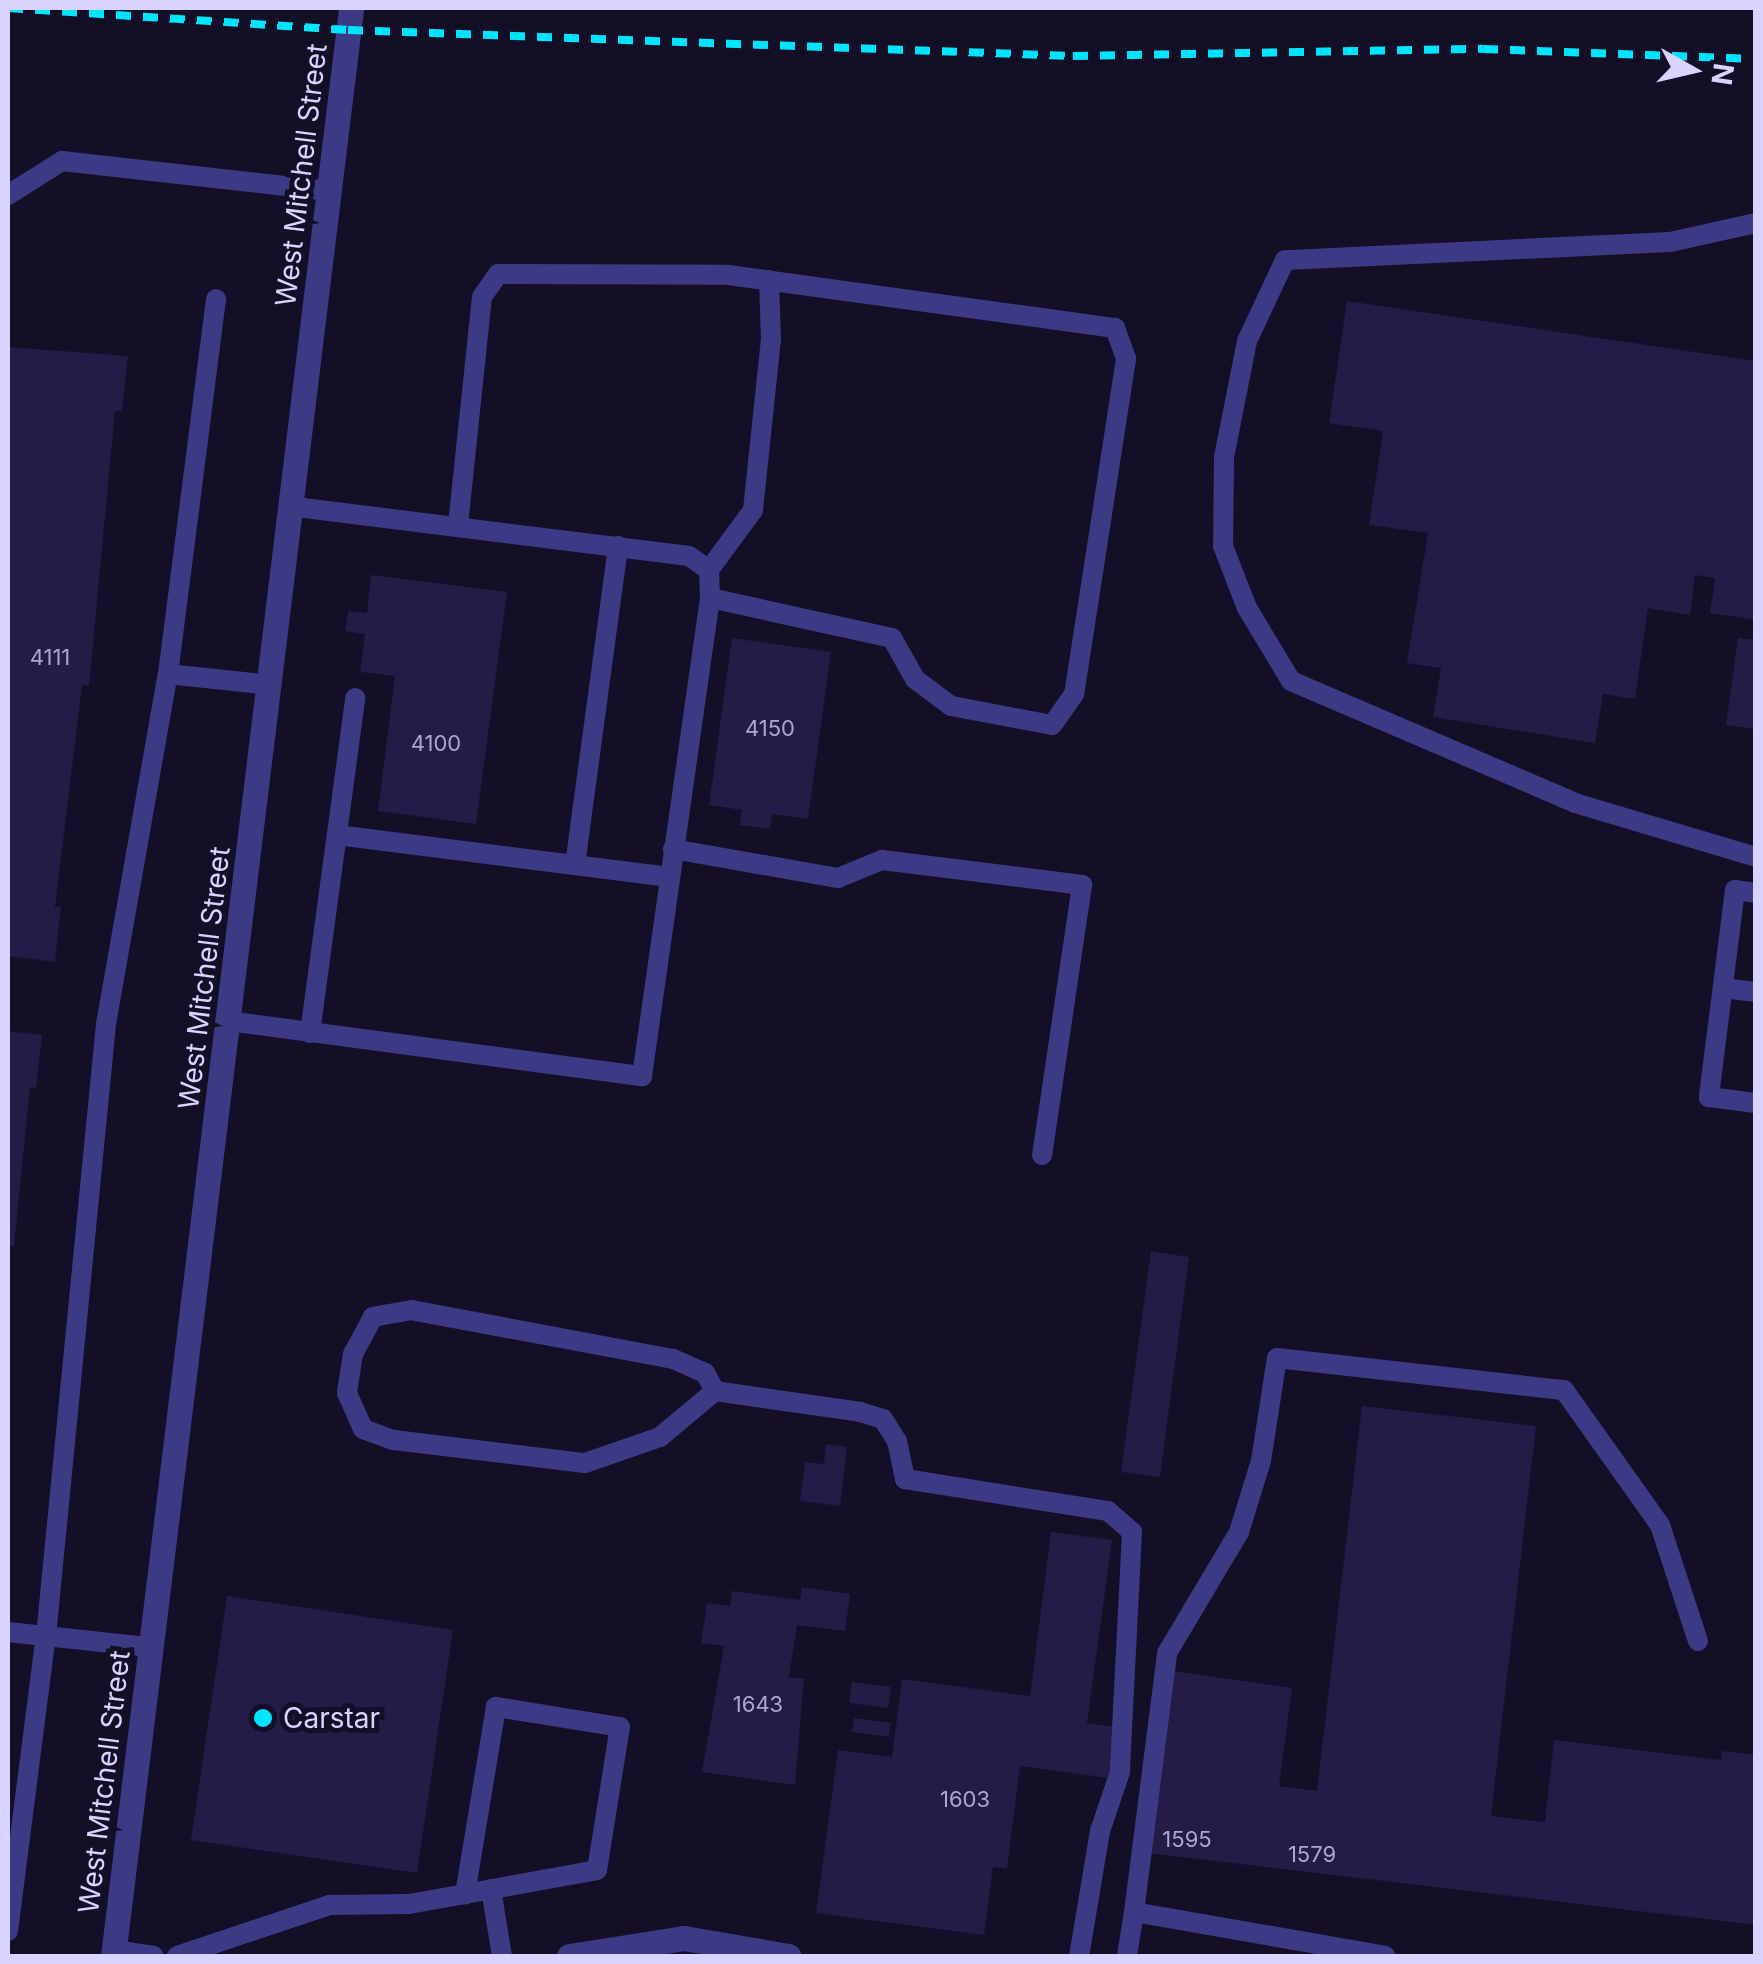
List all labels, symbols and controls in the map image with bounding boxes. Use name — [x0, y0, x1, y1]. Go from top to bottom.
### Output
north arrow — [1643, 20, 1743, 120]
street label: West Mitchell Street — [268, 42, 334, 308]
text: N — [1704, 61, 1741, 87]
house number: 4111 — [30, 645, 70, 671]
house number: 4150 — [745, 716, 795, 742]
house number: 4100 — [411, 731, 461, 757]
street label: West Mitchell Street — [171, 845, 237, 1111]
street label: West Mitchell Street — [71, 1649, 137, 1915]
house number: 1643 — [733, 1692, 783, 1718]
place label: Carstar — [283, 1701, 380, 1735]
marker: Carstar — [252, 1707, 274, 1729]
house number: 1603 — [940, 1787, 990, 1813]
house number: 1595 — [1162, 1827, 1212, 1853]
house number: 1579 — [1288, 1842, 1336, 1868]

